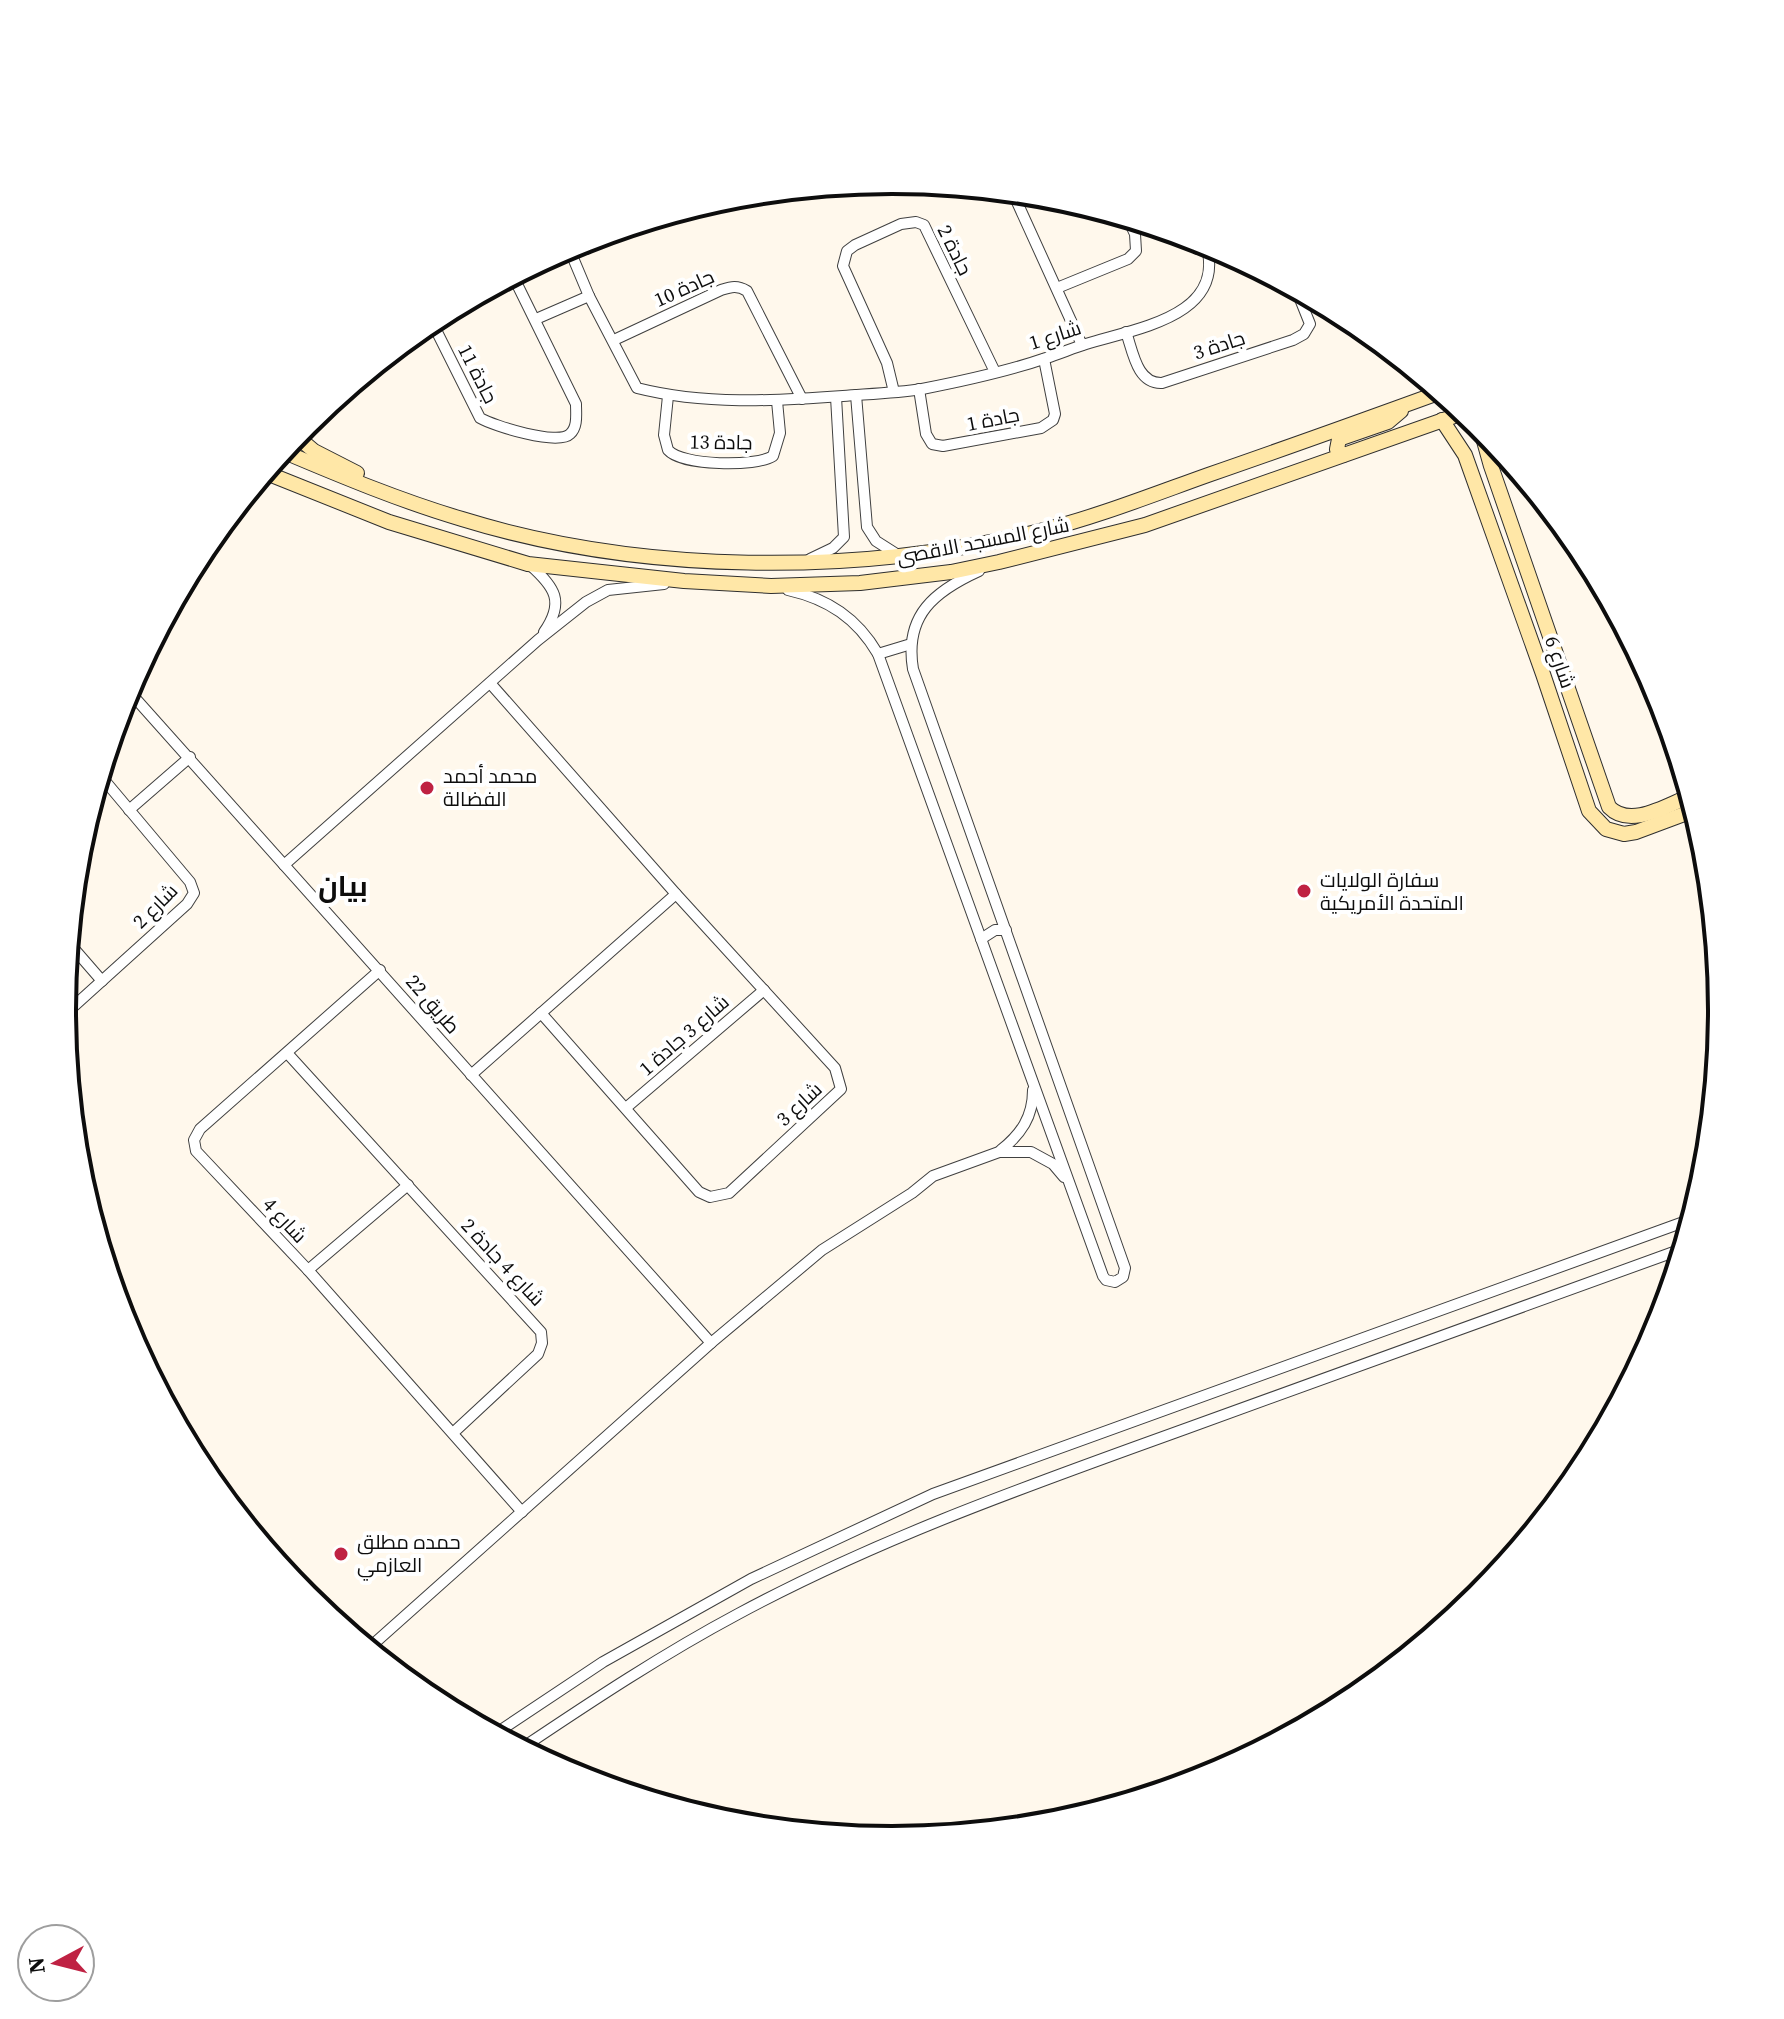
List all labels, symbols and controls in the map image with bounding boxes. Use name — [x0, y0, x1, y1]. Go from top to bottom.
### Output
street label: جادة 2 — [931, 220, 979, 280]
street label: جادة 10 — [650, 262, 718, 314]
street label: شارع 1 — [1025, 313, 1085, 357]
street label: جادة 3 — [1189, 323, 1249, 367]
street label: جادة 11 — [451, 340, 505, 408]
street label: جادة 1 — [964, 400, 1022, 438]
street label: جادة 13 — [689, 427, 753, 457]
street label: شارع المسجد الاقصى — [894, 511, 1072, 571]
street label: شارع 6 — [1538, 632, 1582, 692]
place label: محمد أحمد الفضالة — [443, 762, 537, 813]
marker: محمد أحمد الفضالة — [418, 779, 436, 797]
place label: سفارة الولايات المتحدة الأمريكية — [1320, 866, 1464, 917]
district label: بيان — [318, 867, 368, 905]
street label: شارع 2 — [126, 877, 184, 935]
marker: سفارة الولايات المتحدة الأمريكية — [1295, 882, 1313, 900]
street label: طريق 22 — [399, 968, 467, 1040]
street label: شارع 3 جادة 1 — [633, 988, 735, 1082]
street label: شارع 3 — [770, 1076, 828, 1132]
street label: شارع 4 — [257, 1191, 313, 1249]
street label: شارع 4 جادة 2 — [455, 1212, 551, 1312]
place label: حمده مطلق العازمي — [357, 1528, 461, 1581]
marker: حمده مطلق العازمي — [332, 1545, 350, 1563]
north arrow — [16, 1923, 96, 2003]
text: N — [20, 1956, 52, 1975]

